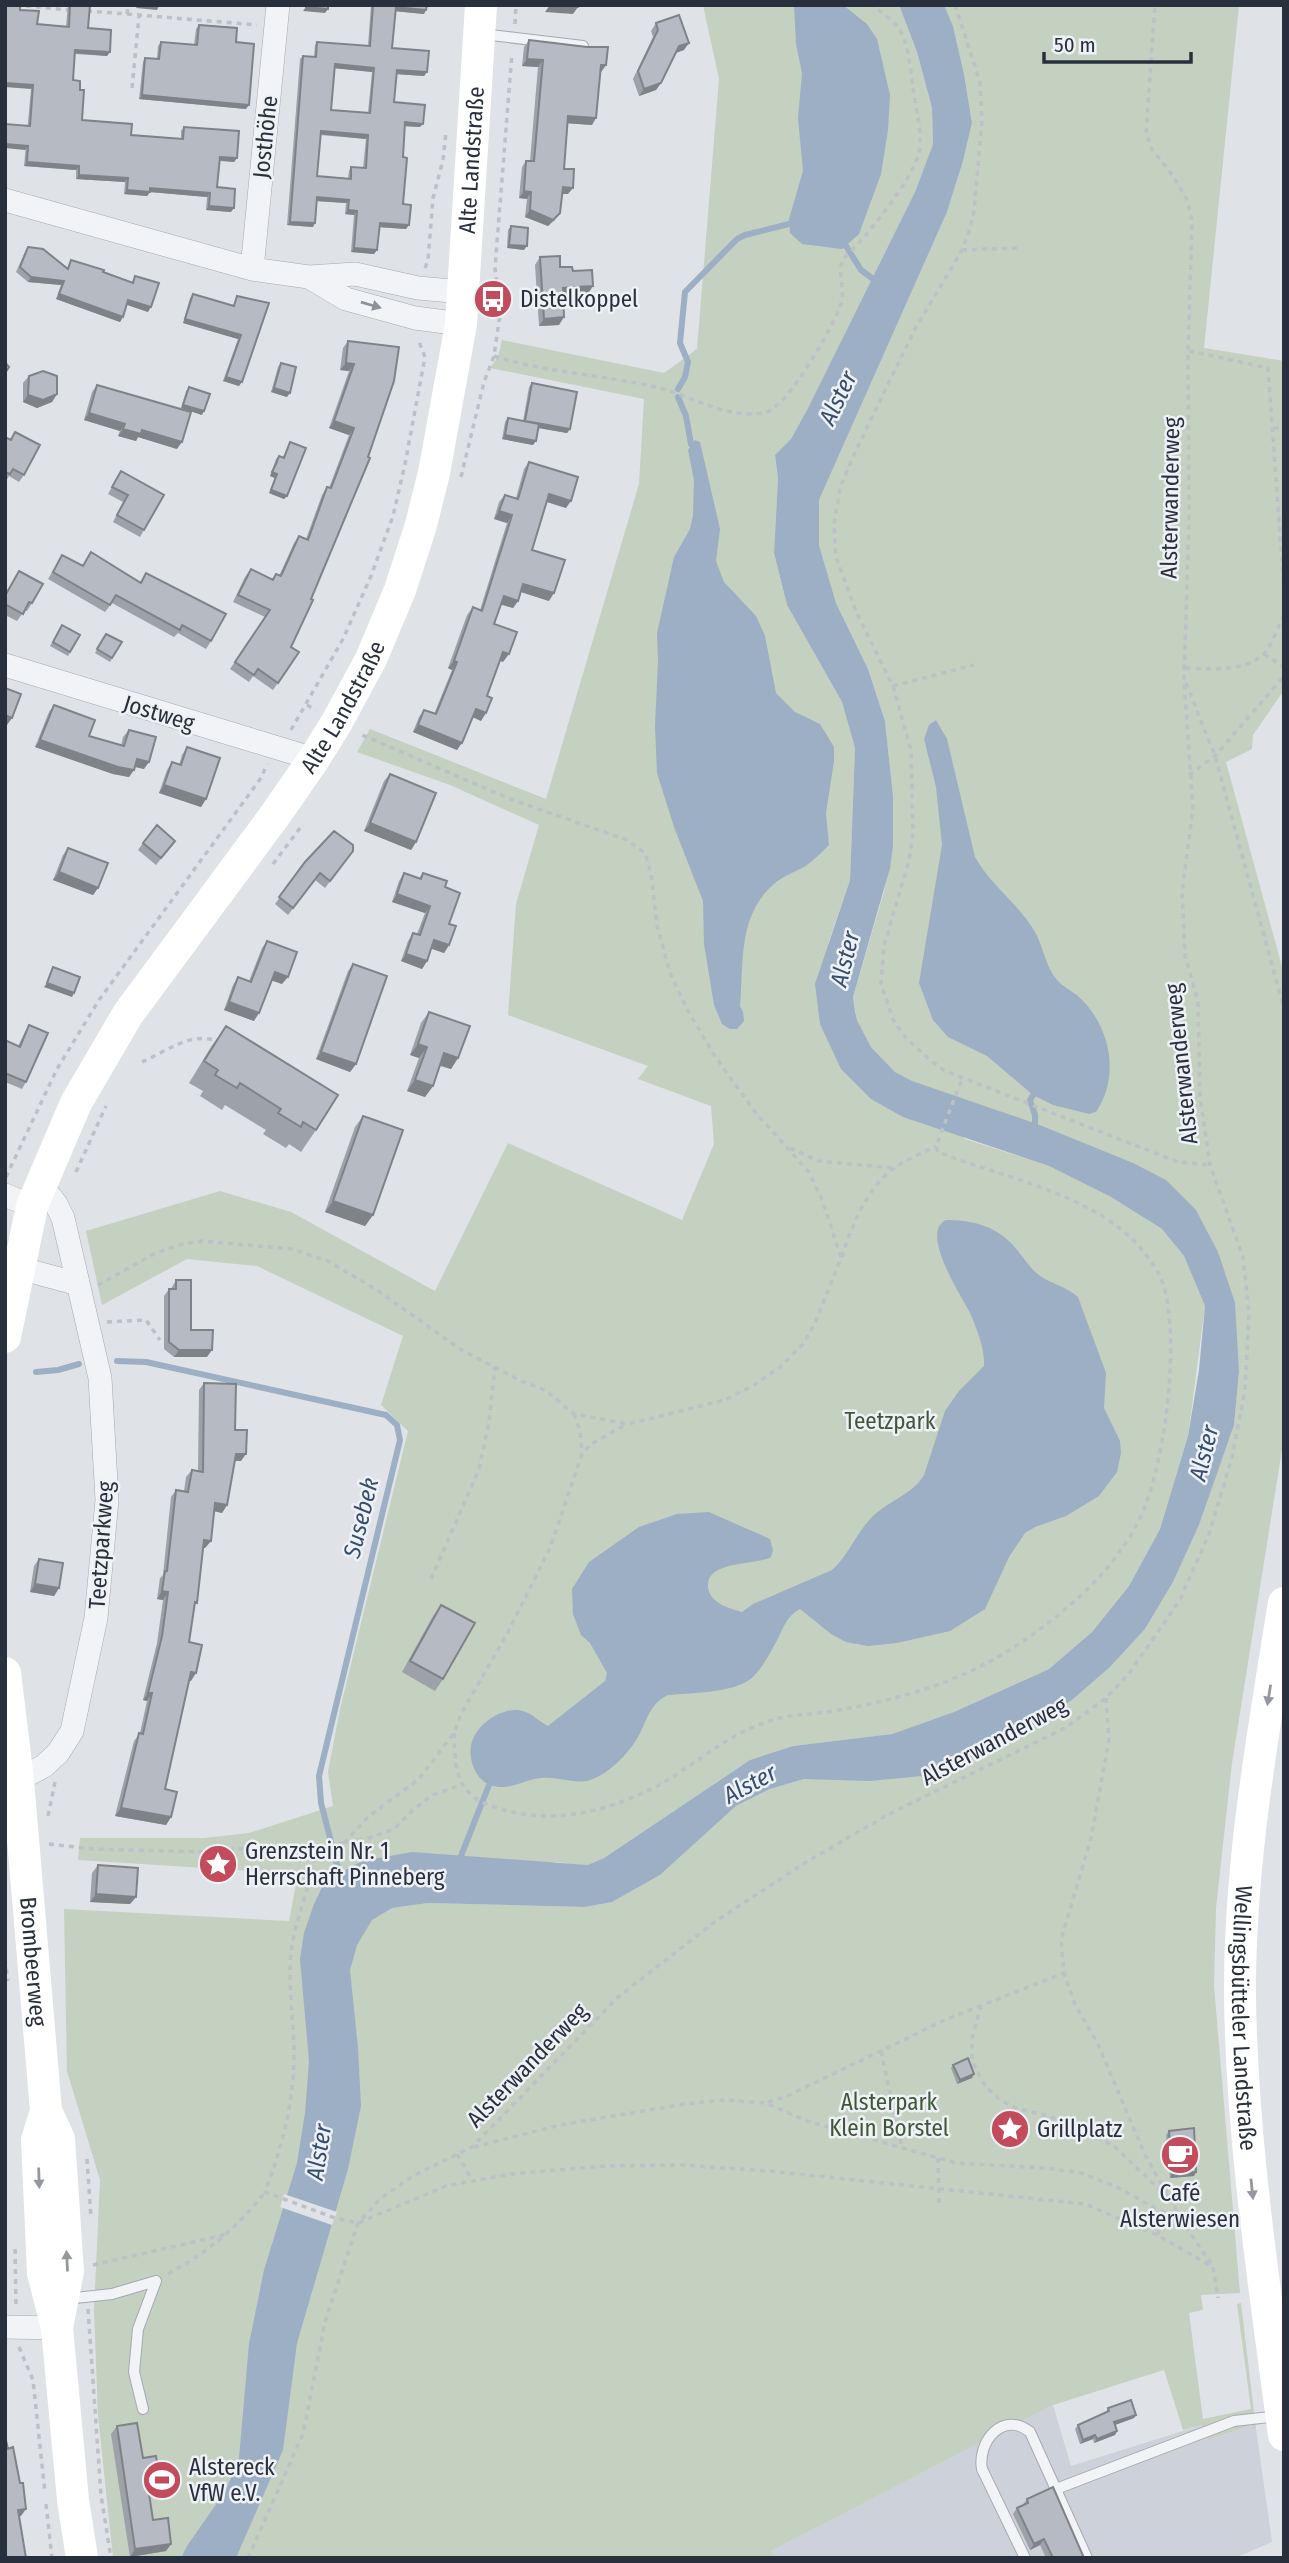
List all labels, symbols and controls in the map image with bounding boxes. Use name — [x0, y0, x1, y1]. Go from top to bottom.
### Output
scale bar — [1044, 21, 1191, 65]
text: 50 m — [1054, 32, 1096, 58]
street label: Alte Landstraße — [453, 86, 490, 235]
street label: Josthöhe — [247, 94, 283, 180]
bus stop icon: Distelkoppel — [472, 278, 514, 320]
place label: Distelkoppel — [520, 285, 638, 313]
one-way arrow — [360, 301, 381, 311]
water label: Alster — [813, 366, 863, 430]
street label: Alsterwanderweg — [1155, 417, 1185, 579]
street label: Alte Landstraße — [294, 637, 391, 779]
street label: Jostweg — [120, 689, 198, 737]
water label: Alster — [824, 928, 866, 991]
street label: Alsterwanderweg — [1159, 982, 1203, 1146]
park label: Teetzpark — [845, 1407, 936, 1435]
water label: Alster — [1183, 1422, 1225, 1485]
water label: Susebek — [337, 1475, 384, 1562]
street label: Teetzparkweg — [83, 1480, 119, 1610]
one-way arrow — [1264, 1684, 1275, 1706]
street label: Alsterwanderweg — [916, 1691, 1072, 1791]
water label: Alster — [718, 1758, 782, 1810]
place label: Grenzstein Nr. 1 Herrschaft Pinneberg — [245, 1837, 445, 1891]
place icon: Grenzstein Nr. 1 Herrschaft Pinneberg — [197, 1843, 239, 1885]
street label: Wellingsbütteler Landstraße — [1226, 1884, 1263, 2152]
street label: Brombeerweg — [14, 1896, 53, 2028]
street label: Alsterwanderweg — [461, 1997, 593, 2133]
park label: Alsterpark Klein Borstel — [829, 2088, 949, 2142]
place icon: Grillplatz — [989, 2108, 1031, 2150]
place label: Grillplatz — [1037, 2115, 1122, 2143]
water label: Alster — [301, 2121, 337, 2183]
cafe icon: Café Alsterwiesen — [1159, 2134, 1201, 2176]
one-way arrow — [33, 2167, 44, 2189]
one-way arrow — [1247, 2178, 1258, 2200]
place label: Café Alsterwiesen — [1120, 2179, 1240, 2233]
one-way arrow — [61, 2250, 72, 2272]
place label: Alstereck VfW e.V. — [189, 2453, 275, 2507]
sports icon: Alstereck VfW e.V. — [141, 2459, 183, 2501]

